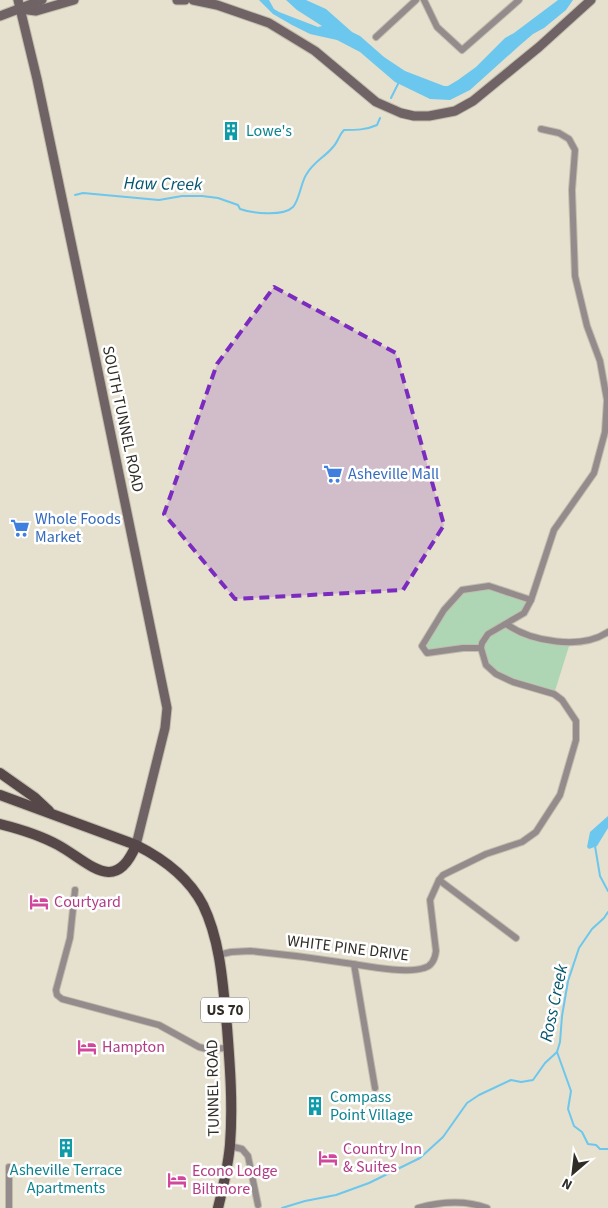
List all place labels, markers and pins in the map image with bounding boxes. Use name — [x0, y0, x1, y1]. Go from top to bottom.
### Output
building icon: Lowe's — [220, 120, 242, 142]
place label: Lowe's — [246, 120, 292, 142]
supermarket icon: Asheville Mall — [322, 463, 344, 485]
place label: Asheville Mall — [348, 463, 439, 485]
place label: Whole Foods Market — [35, 508, 121, 548]
supermarket icon: Whole Foods Market — [9, 517, 31, 539]
hotel icon: Courtyard — [28, 891, 50, 913]
place label: Courtyard — [54, 891, 121, 913]
hotel icon: Hampton — [76, 1036, 98, 1058]
place label: Hampton — [102, 1036, 165, 1058]
place label: Compass Point Village — [330, 1086, 413, 1126]
building icon: Compass Point Village — [304, 1095, 326, 1117]
building icon: Asheville Terrace Apartments — [55, 1137, 77, 1159]
place label: Country Inn & Suites — [343, 1138, 422, 1178]
hotel icon: Country Inn & Suites — [317, 1147, 339, 1169]
place label: Asheville Terrace Apartments — [10, 1159, 122, 1199]
place label: Econo Lodge Biltmore — [192, 1160, 278, 1200]
hotel icon: Econo Lodge Biltmore — [166, 1169, 188, 1191]

